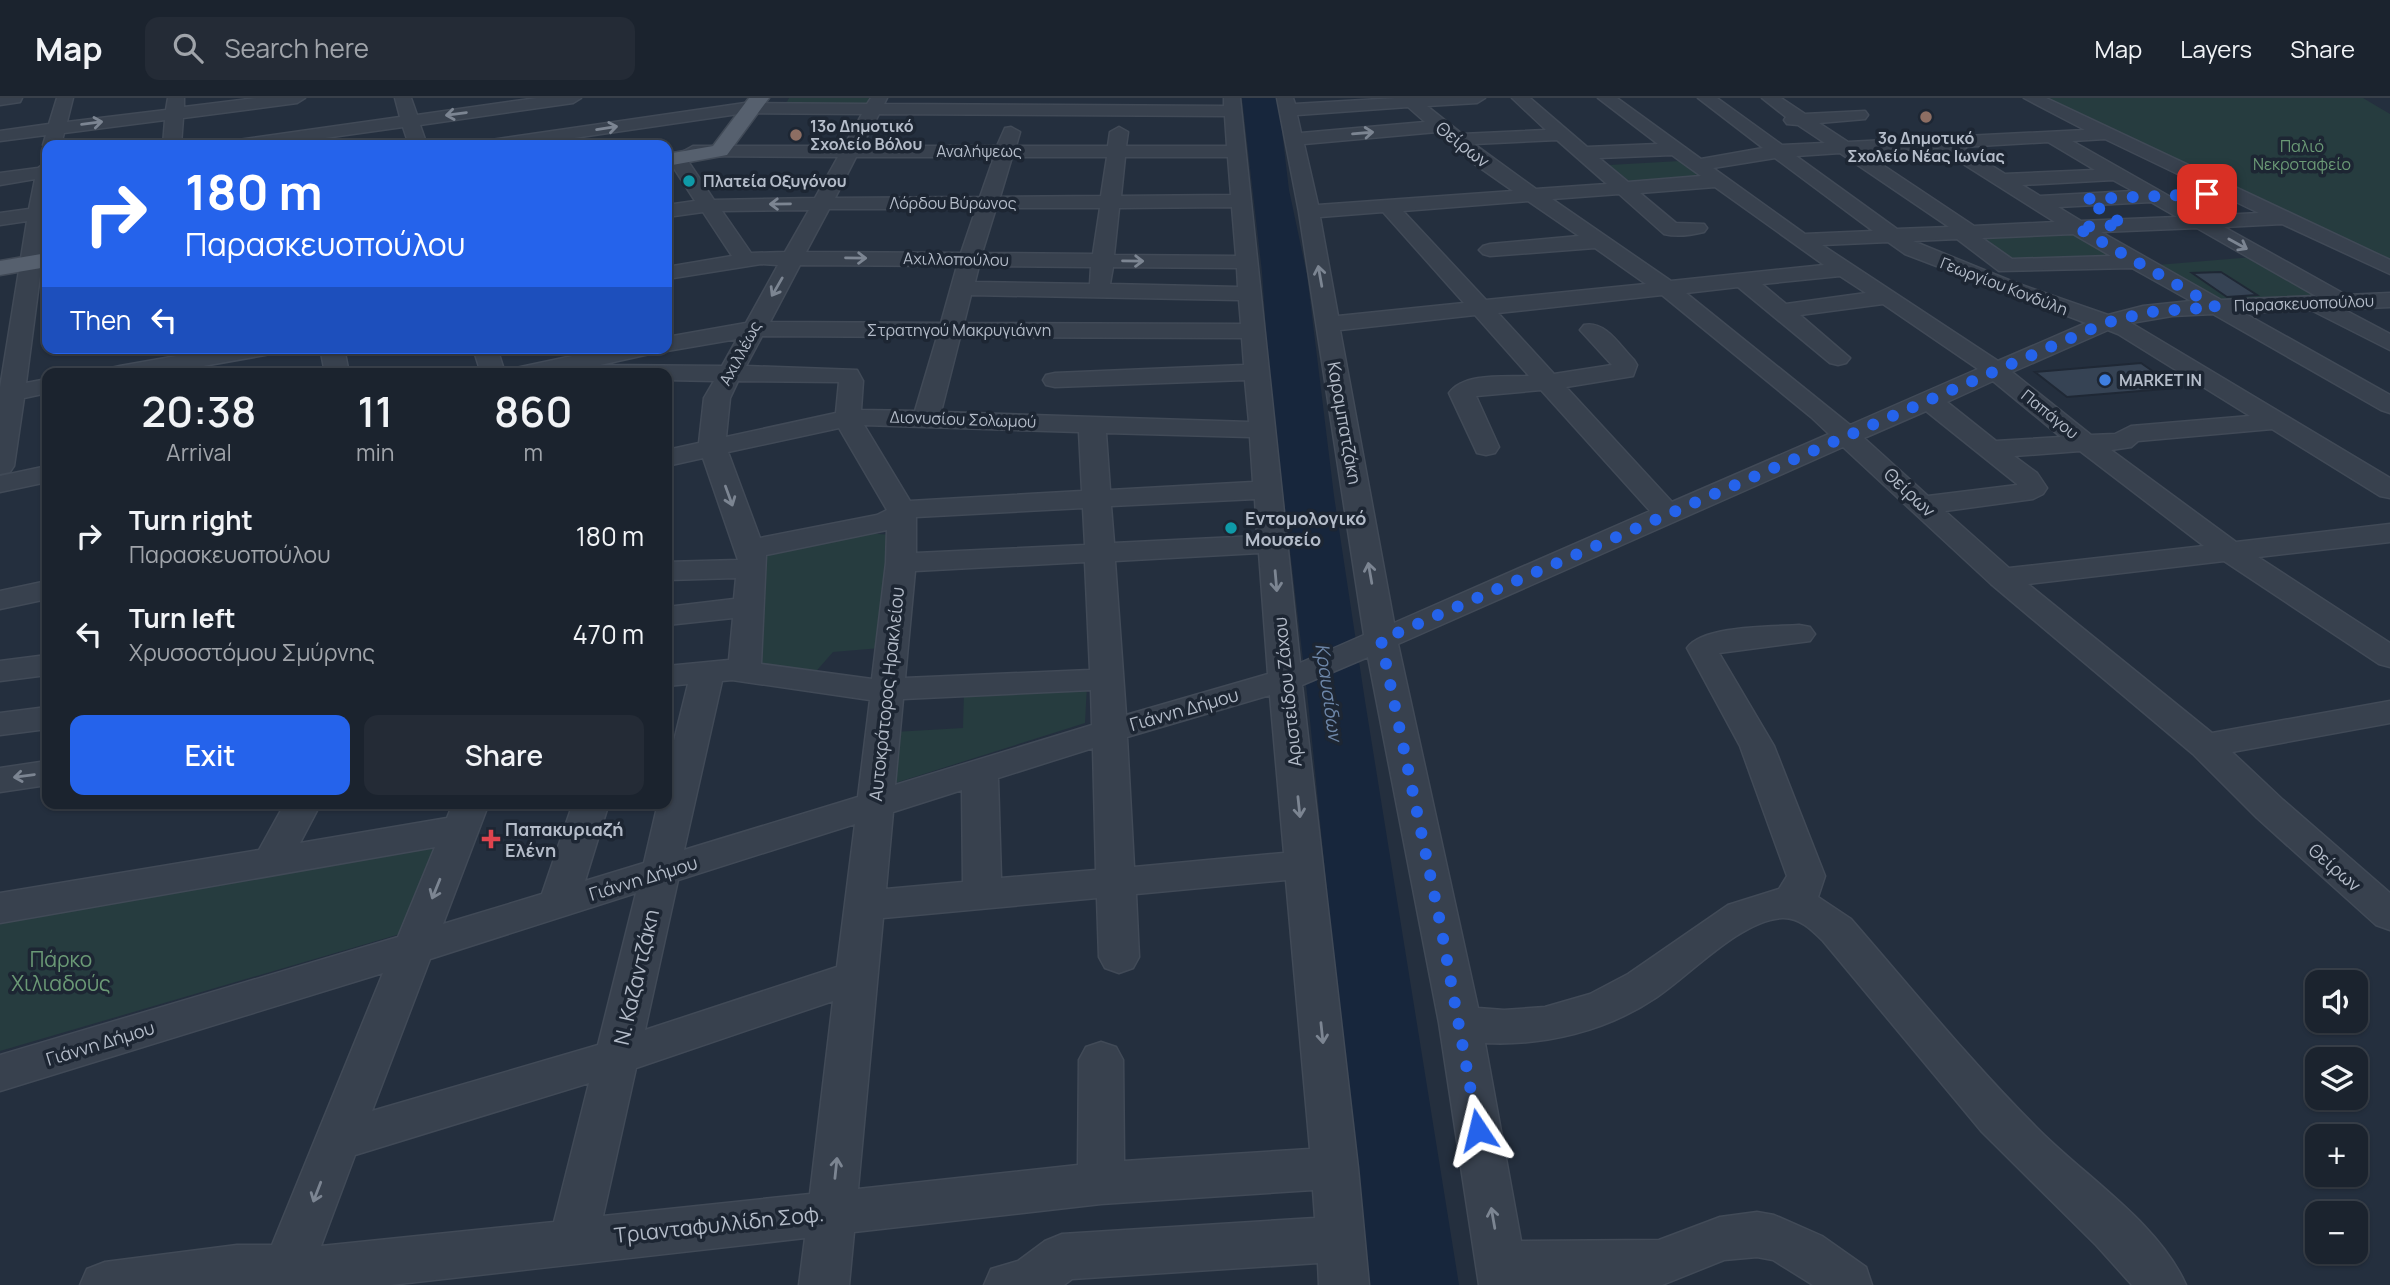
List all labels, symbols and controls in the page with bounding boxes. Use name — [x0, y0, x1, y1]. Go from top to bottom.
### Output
search box — [145, 17, 635, 80]
text: Map — [35, 26, 103, 71]
icon: search — [169, 29, 207, 67]
text: Search here — [225, 30, 369, 66]
text: Map — [2095, 32, 2142, 65]
text: Layers — [2180, 32, 2252, 65]
text: Share — [2290, 32, 2355, 65]
one-way arrow — [446, 108, 468, 121]
marker: 3ο Δημοτικό Σχολείο Νέας Ιωνίας — [1918, 109, 1934, 125]
place label: 13o Δημοτικό Σχολείο Βόλου — [810, 115, 922, 155]
street label: Θείρων — [1431, 115, 1495, 173]
one-way arrow — [80, 117, 103, 130]
one-way arrow — [595, 121, 618, 134]
one-way arrow — [1351, 126, 1374, 139]
marker: 13o Δημοτικό Σχολείο Βόλου — [788, 127, 804, 143]
place label: 3ο Δημοτικό Σχολείο Νέας Ιωνίας — [1847, 127, 2005, 167]
park label: Παλιό Νεκροταφείο — [2253, 135, 2351, 175]
street label: Αναλήψεως — [936, 140, 1022, 162]
text: 180 m — [185, 158, 323, 225]
pin — [2177, 164, 2237, 224]
icon: right — [70, 168, 161, 259]
place label: Πλατεία Οξυγόνου — [703, 170, 847, 192]
marker: Πλατεία Οξυγόνου — [681, 173, 697, 189]
icon: arrive — [2188, 175, 2226, 213]
street label: Λόρδου Βύρωνος — [889, 192, 1017, 214]
one-way arrow — [769, 197, 792, 211]
text: Παρασκευοπούλου — [185, 222, 465, 266]
one-way arrow — [2227, 237, 2247, 251]
street label: Αχιλλοπούλου — [903, 247, 1009, 271]
one-way arrow — [844, 252, 867, 265]
street label: Γεωργίου Κονδύλη — [1937, 252, 2071, 320]
one-way arrow — [1121, 254, 1144, 268]
one-way arrow — [1313, 265, 1326, 288]
one-way arrow — [769, 277, 783, 297]
street label: Παρασκευοπούλου — [2234, 290, 2374, 316]
icon: left — [145, 301, 183, 339]
text: Then — [70, 302, 131, 338]
street label: Αχιλλέως — [714, 317, 766, 389]
street label: Στρατηγού Μακρυγιάννη — [867, 319, 1051, 341]
street label: Καραμπατζάκη — [1322, 360, 1368, 486]
place label: MARKET IN — [2119, 369, 2202, 391]
marker: MARKET IN — [2097, 372, 2113, 388]
text: 20:38 — [142, 382, 256, 440]
text: 11 — [357, 382, 393, 440]
text: 860 — [494, 382, 572, 440]
street label: Παπάγου — [2017, 384, 2083, 444]
street label: Διονυσίου Σολωμού — [889, 405, 1037, 433]
text: Arrival — [166, 436, 232, 468]
text: min — [356, 436, 394, 468]
text: m — [523, 436, 543, 468]
street label: Θείρων — [1879, 462, 1941, 522]
one-way arrow — [724, 485, 736, 507]
text: Turn right — [129, 502, 253, 538]
place label: Εντομολογικό Mουσείο — [1245, 506, 1366, 551]
icon: right — [70, 517, 108, 555]
text: 180 m — [576, 518, 644, 554]
marker: Εντομολογικό Mουσείο — [1223, 520, 1239, 536]
text: Παρασκευοπούλου — [129, 538, 331, 570]
one-way arrow — [1363, 562, 1376, 585]
one-way arrow — [1270, 569, 1283, 591]
street label: Αυτοκράτορος Ηρακλείου — [863, 586, 909, 802]
text: Turn left — [129, 600, 236, 636]
icon: left — [70, 615, 108, 653]
text: 470 m — [573, 616, 644, 652]
street label: Αριστείδου Ζάχου — [1267, 616, 1307, 768]
text: Χρυσοστόμου Σμύρνης — [129, 636, 375, 668]
water label: Κραυσίδων — [1309, 642, 1349, 745]
street label: Γιάννη Δήμου — [1127, 682, 1241, 736]
button: Exit — [70, 715, 350, 795]
button: Share — [364, 715, 644, 795]
one-way arrow — [13, 770, 35, 783]
one-way arrow — [1292, 795, 1305, 818]
place label: Παπακυριαζή Ελένη — [505, 817, 623, 862]
marker: Παπακυριαζή Ελένη — [483, 831, 499, 847]
street label: Θείρων — [2304, 838, 2366, 896]
street label: Γιάννη Δήμου — [586, 850, 700, 906]
one-way arrow — [429, 878, 442, 900]
street label: Ν. Καζαντζάκη — [607, 906, 665, 1048]
park label: Πάρκο Χιλιαδούς — [11, 945, 111, 997]
map controls — [2305, 970, 2368, 1264]
button: sound — [2305, 970, 2368, 1033]
street label: Γιάννη Δήμου — [43, 1015, 157, 1071]
one-way arrow — [1316, 1022, 1329, 1044]
button: layers — [2305, 1047, 2368, 1110]
position arrow — [1441, 1093, 1515, 1167]
button: + — [2305, 1124, 2368, 1187]
one-way arrow — [830, 1158, 843, 1180]
one-way arrow — [310, 1181, 323, 1203]
street label: Τριανταφυλλίδη Σοφ. — [613, 1199, 825, 1249]
button: − — [2305, 1201, 2368, 1264]
one-way arrow — [1486, 1207, 1499, 1230]

